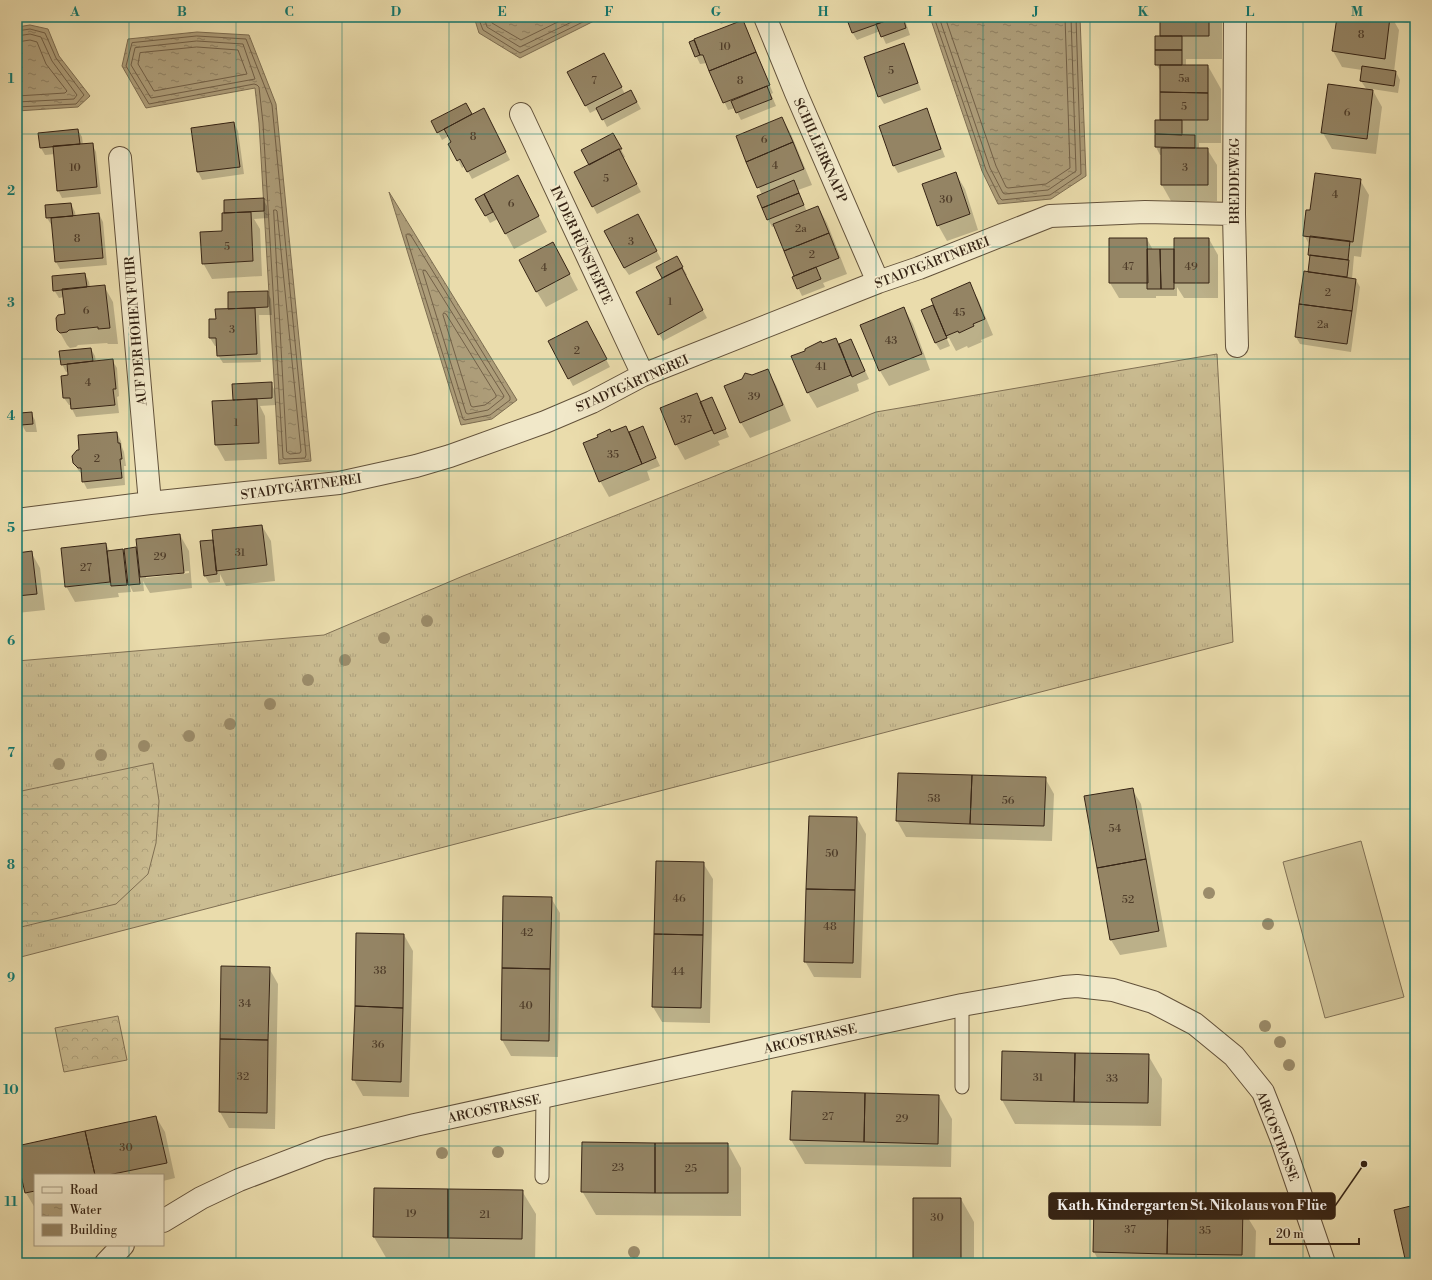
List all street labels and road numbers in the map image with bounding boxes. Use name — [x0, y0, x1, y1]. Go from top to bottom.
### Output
street label: SCHILLERKNAPP — [790, 96, 850, 205]
street label: BREDDEWEG — [1227, 137, 1243, 225]
street label: IN DER RÜNSTERTE — [547, 183, 616, 307]
street label: STADTGÄRTNEREI — [872, 233, 992, 292]
street label: AUF DER HOHEN FUHR — [121, 255, 151, 407]
street label: STADTGÄRTNEREI — [573, 351, 691, 416]
street label: STADTGÄRTNEREI — [239, 470, 363, 503]
street label: ARCOSTRASSE — [761, 1020, 858, 1058]
street label: ARCOSTRASSE — [1252, 1088, 1302, 1184]
street label: ARCOSTRASSE — [445, 1091, 542, 1127]

